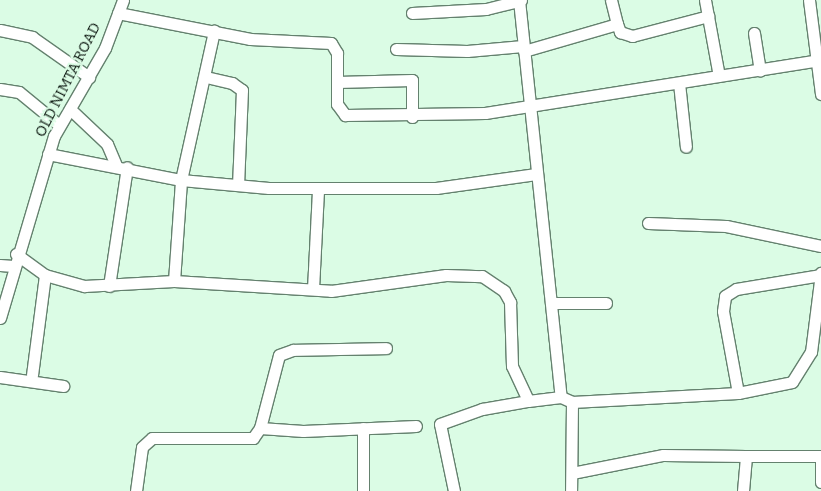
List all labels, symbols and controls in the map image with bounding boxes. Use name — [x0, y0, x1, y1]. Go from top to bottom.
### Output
street label: OLD NIMTA ROAD — [31, 20, 105, 140]

